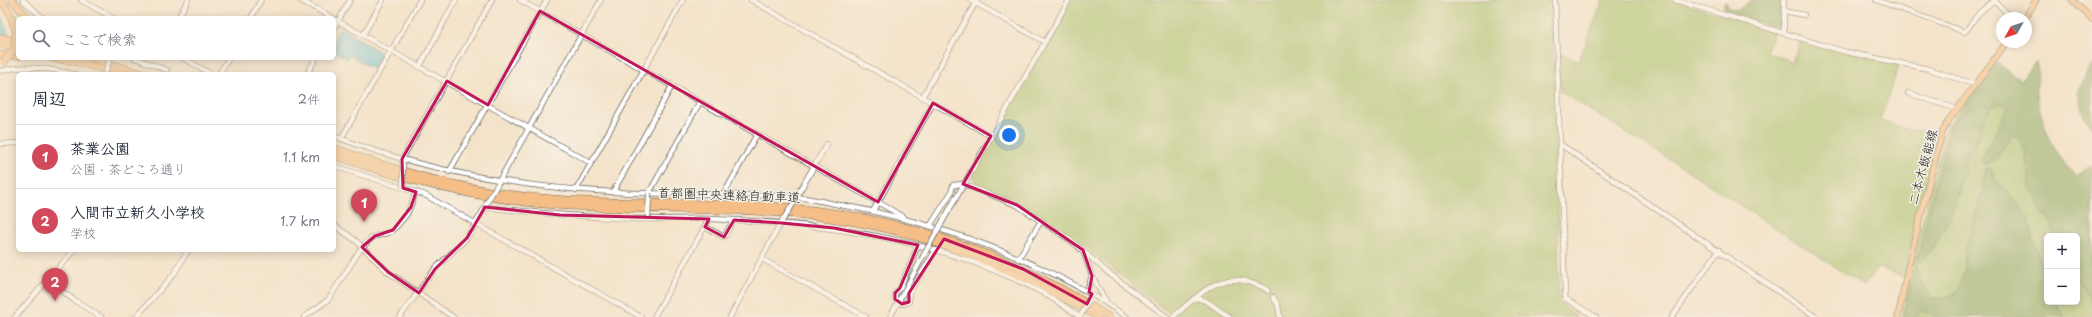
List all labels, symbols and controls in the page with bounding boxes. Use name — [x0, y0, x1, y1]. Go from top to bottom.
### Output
north arrow — [1996, 12, 2032, 48]
search box — [16, 16, 336, 60]
icon: search — [30, 27, 52, 49]
text: ここで検索 — [62, 27, 137, 50]
text: 周辺 — [32, 85, 66, 111]
text: 2件 — [298, 89, 320, 108]
your location — [999, 125, 1019, 145]
street label: 二本木飯能線 — [1903, 126, 1942, 207]
text: 茶業公園 — [70, 136, 130, 159]
text: 1 — [42, 147, 48, 166]
text: 1.1 km — [283, 147, 320, 166]
text: 公園 · 茶どころ通り — [70, 159, 186, 178]
street label: 首都圏中央連絡自動車道 — [657, 182, 801, 206]
pin: 1 — [351, 189, 377, 222]
text: 入間市立新久小学校 — [70, 200, 205, 223]
text: 2 — [40, 211, 50, 230]
text: 1.7 km — [280, 211, 320, 230]
text: 学校 — [70, 223, 96, 242]
map controls — [2044, 233, 2080, 305]
button: + — [2044, 233, 2080, 269]
pin: 2 — [42, 268, 68, 301]
button: − — [2044, 269, 2080, 305]

